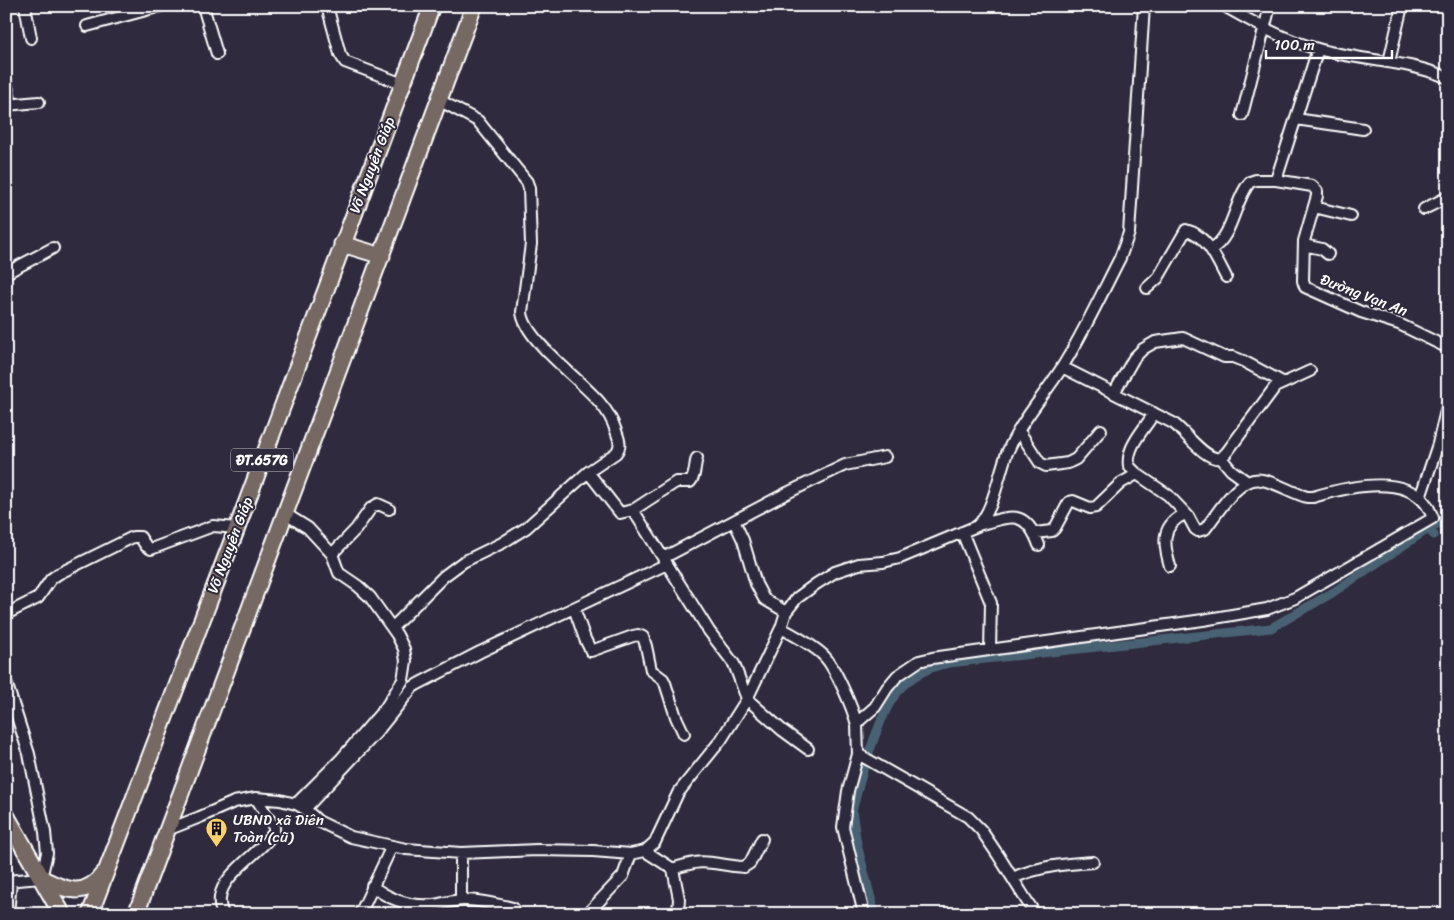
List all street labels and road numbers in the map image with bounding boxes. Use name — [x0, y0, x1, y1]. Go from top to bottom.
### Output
street label: Võ Nguyên Giáp — [342, 113, 402, 217]
street label: Đường Vạn An — [1316, 266, 1412, 324]
road number: ĐT.657G — [231, 448, 293, 472]
street label: Võ Nguyên Giáp — [200, 493, 260, 597]

